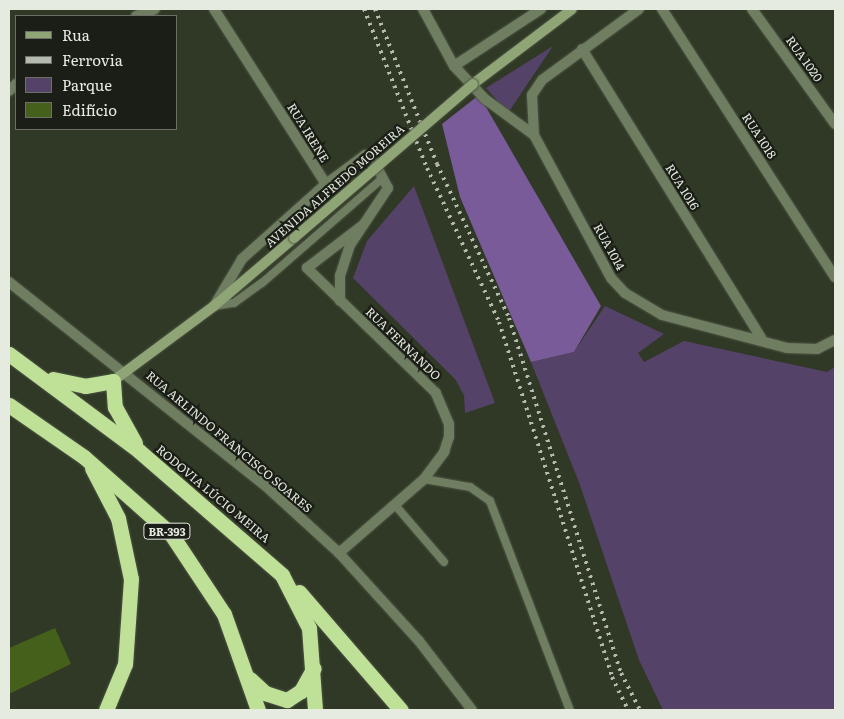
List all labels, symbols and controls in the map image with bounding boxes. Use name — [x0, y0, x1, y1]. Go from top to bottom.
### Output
legend — [15, 15, 178, 130]
text: Rua — [62, 23, 90, 46]
street label: RUA 1020 — [783, 33, 825, 85]
text: Ferrovia — [62, 48, 123, 71]
text: Parque — [62, 73, 112, 96]
text: Edifício — [62, 98, 117, 121]
street label: RUA IRENE — [284, 101, 332, 165]
street label: RUA 1018 — [739, 111, 779, 161]
street label: AVENIDA ALFREDO MOREIRA — [263, 122, 407, 250]
street label: RUA 1016 — [662, 161, 702, 213]
street label: RUA 1014 — [590, 221, 628, 273]
street label: RUA FERNANDO — [363, 305, 443, 383]
street label: RUA ARLINDO FRANCISCO SOARES — [143, 368, 315, 516]
street label: RODOVIA LÚCIO MEIRA — [153, 442, 273, 546]
road number: BR-393 — [143, 522, 191, 540]

